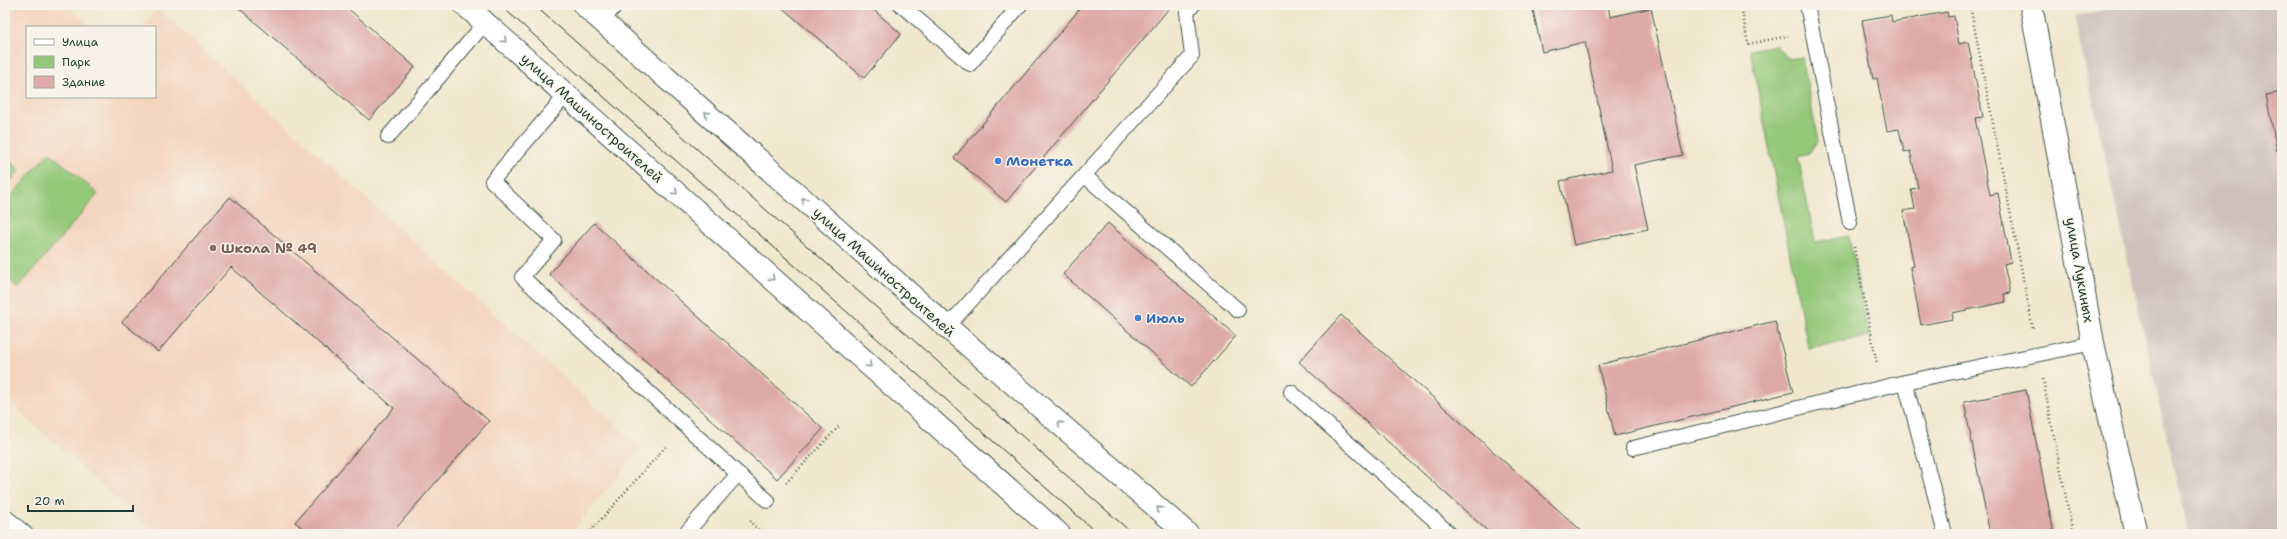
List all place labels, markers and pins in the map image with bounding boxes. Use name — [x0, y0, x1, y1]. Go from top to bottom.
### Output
place label: Монетка — [1006, 152, 1073, 170]
marker: Монетка — [993, 156, 1003, 166]
place label: Школа № 49 — [221, 239, 317, 257]
marker: Школа № 49 — [208, 243, 218, 253]
place label: Июль — [1146, 309, 1185, 327]
marker: Июль — [1133, 313, 1143, 323]

